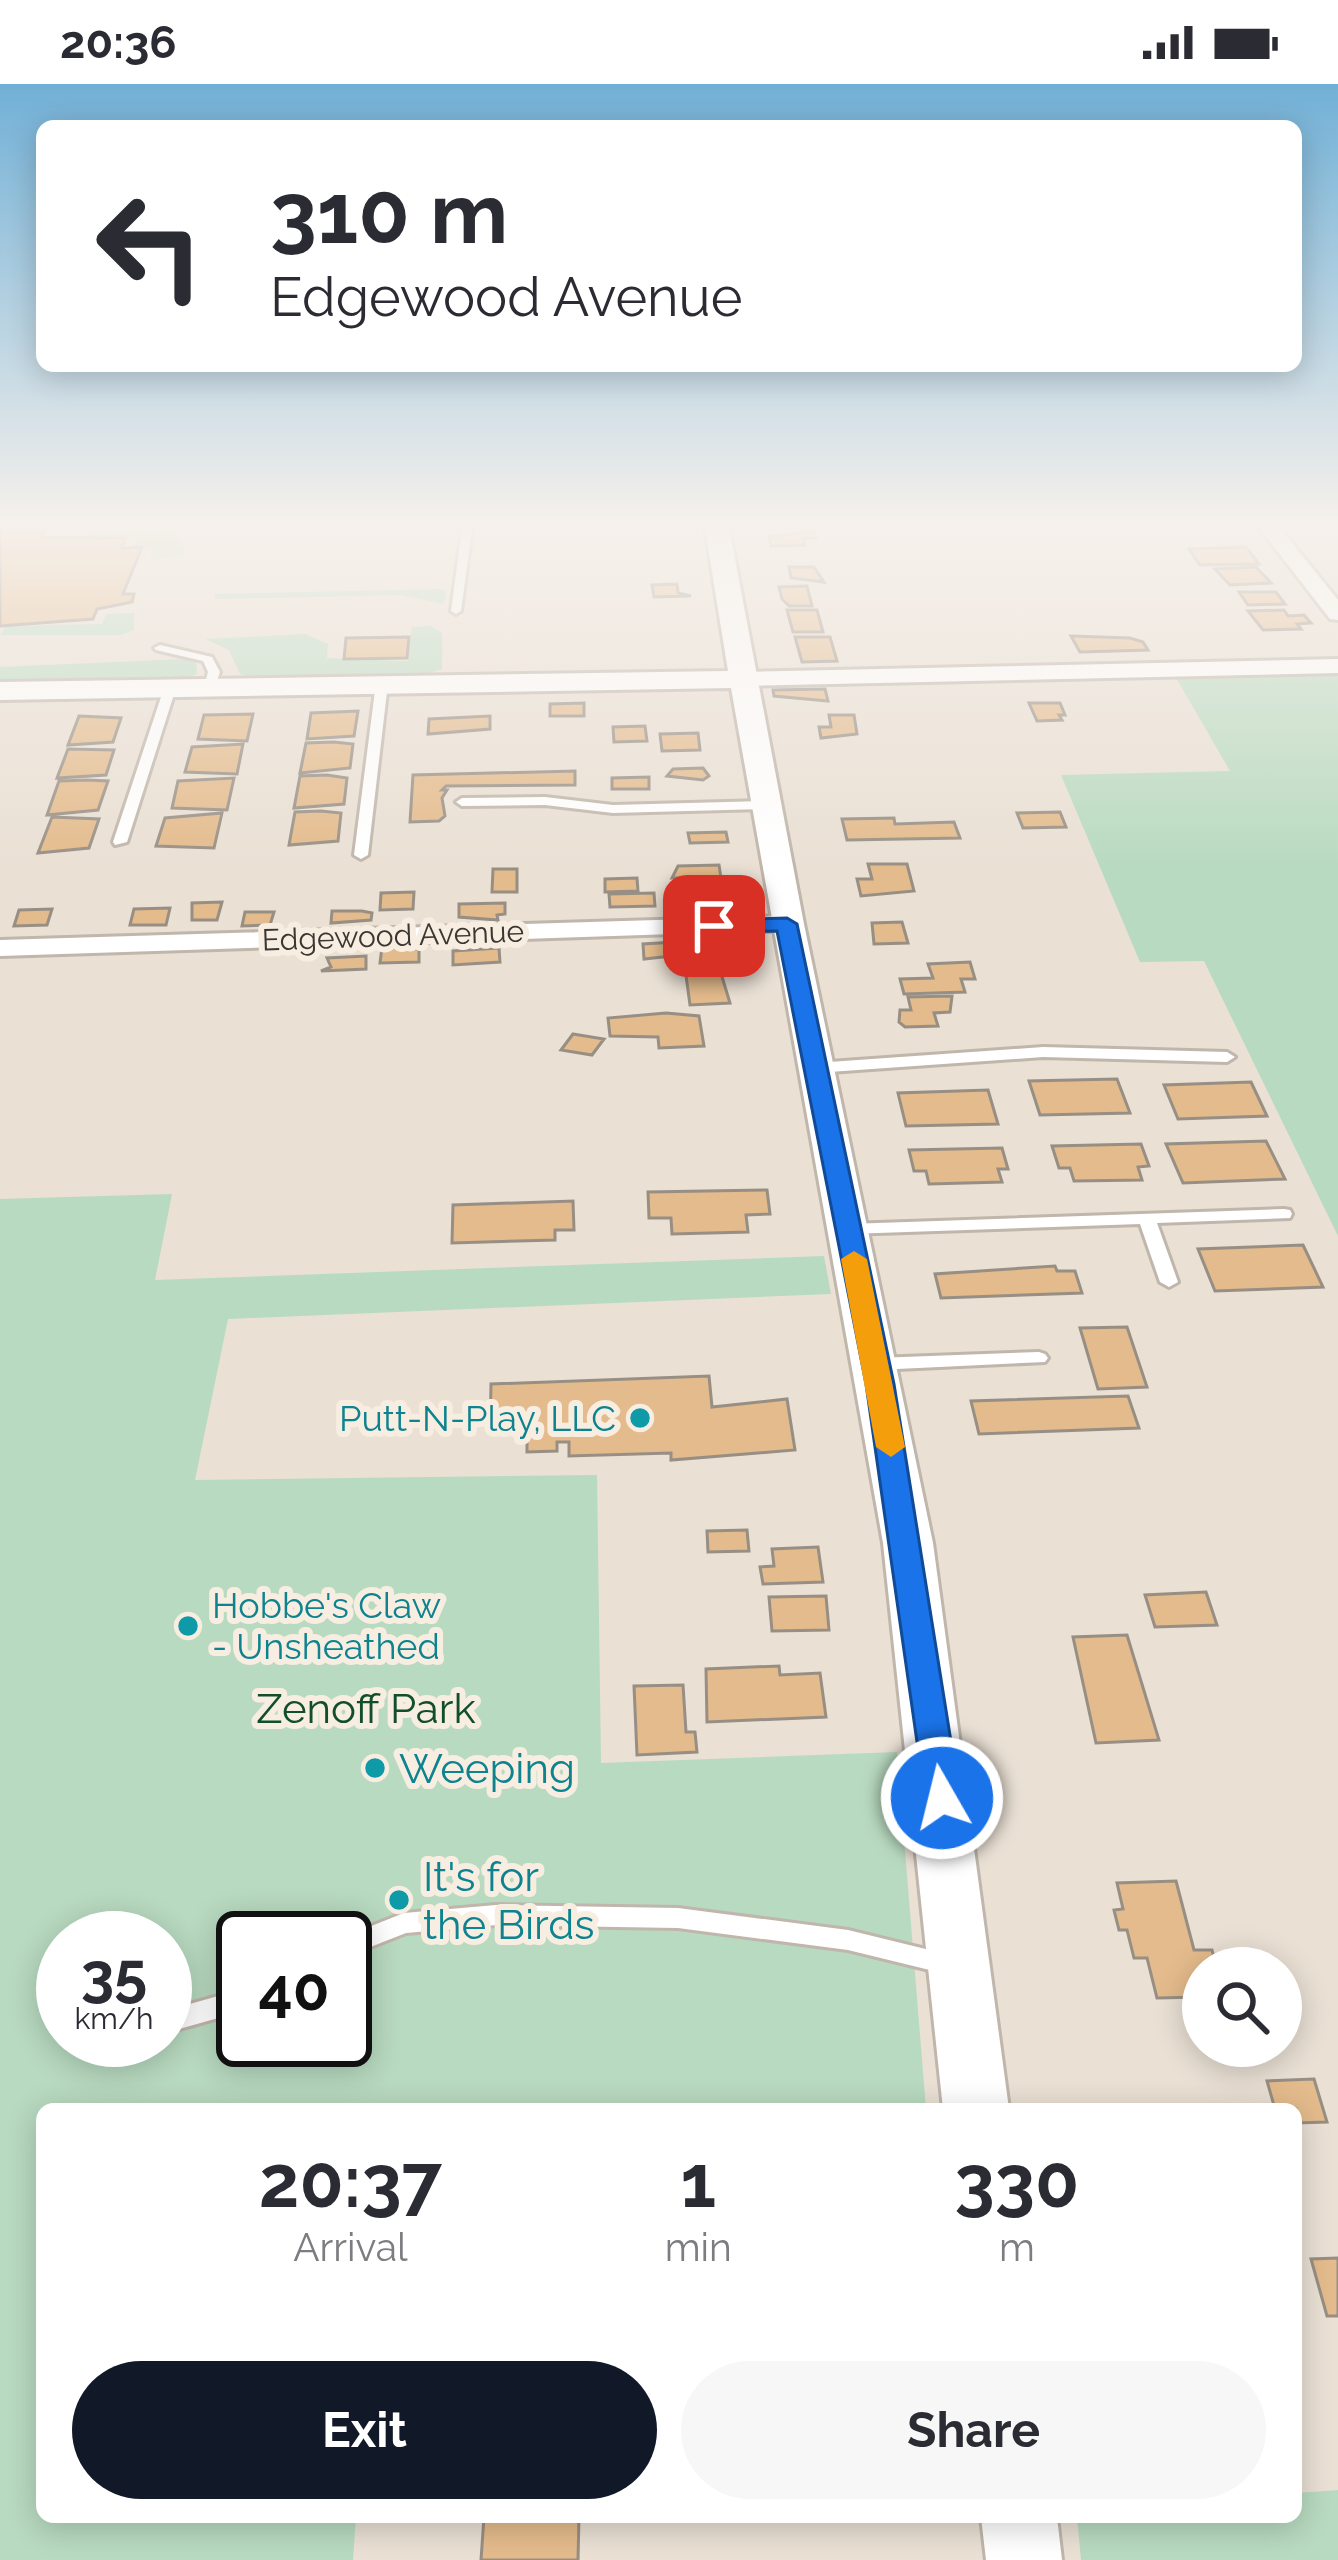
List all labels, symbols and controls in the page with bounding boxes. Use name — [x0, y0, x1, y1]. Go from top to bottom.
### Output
text: 20:36 — [60, 16, 177, 69]
text: 310 m — [270, 164, 508, 263]
icon: left — [72, 168, 228, 324]
text: Edgewood Avenue — [270, 265, 742, 329]
pin — [663, 875, 765, 977]
icon: arrive — [681, 893, 747, 959]
street label: Edgewood Avenue — [261, 913, 525, 958]
place label: Putt-N-Play, LLC — [339, 1397, 616, 1439]
marker: Putt-N-Play, LLC — [627, 1405, 653, 1431]
place label: Hobbe's Claw - Unsheathed — [212, 1584, 441, 1667]
marker: Hobbe's Claw - Unsheathed — [175, 1613, 201, 1639]
park label: Zenoff Park — [256, 1684, 476, 1733]
position arrow — [879, 1735, 1005, 1861]
place label: Weeping — [399, 1744, 575, 1793]
marker: Weeping — [362, 1755, 388, 1781]
place label: It's for the Birds — [423, 1852, 595, 1949]
marker: It's for the Birds — [386, 1887, 412, 1913]
speed limit sign: 40 — [216, 1911, 372, 2067]
text: 35 — [81, 1939, 147, 2009]
map controls — [1182, 1947, 1302, 2067]
button: search — [1182, 1947, 1302, 2067]
text: km/h — [74, 2001, 154, 2036]
text: 20:37 — [259, 2139, 442, 2224]
text: 1 — [680, 2139, 716, 2224]
text: 330 — [955, 2139, 1079, 2224]
text: Arrival — [293, 2224, 408, 2270]
text: min — [665, 2224, 732, 2270]
text: m — [999, 2224, 1035, 2270]
button: Exit — [72, 2361, 657, 2499]
button: Share — [681, 2361, 1266, 2499]

